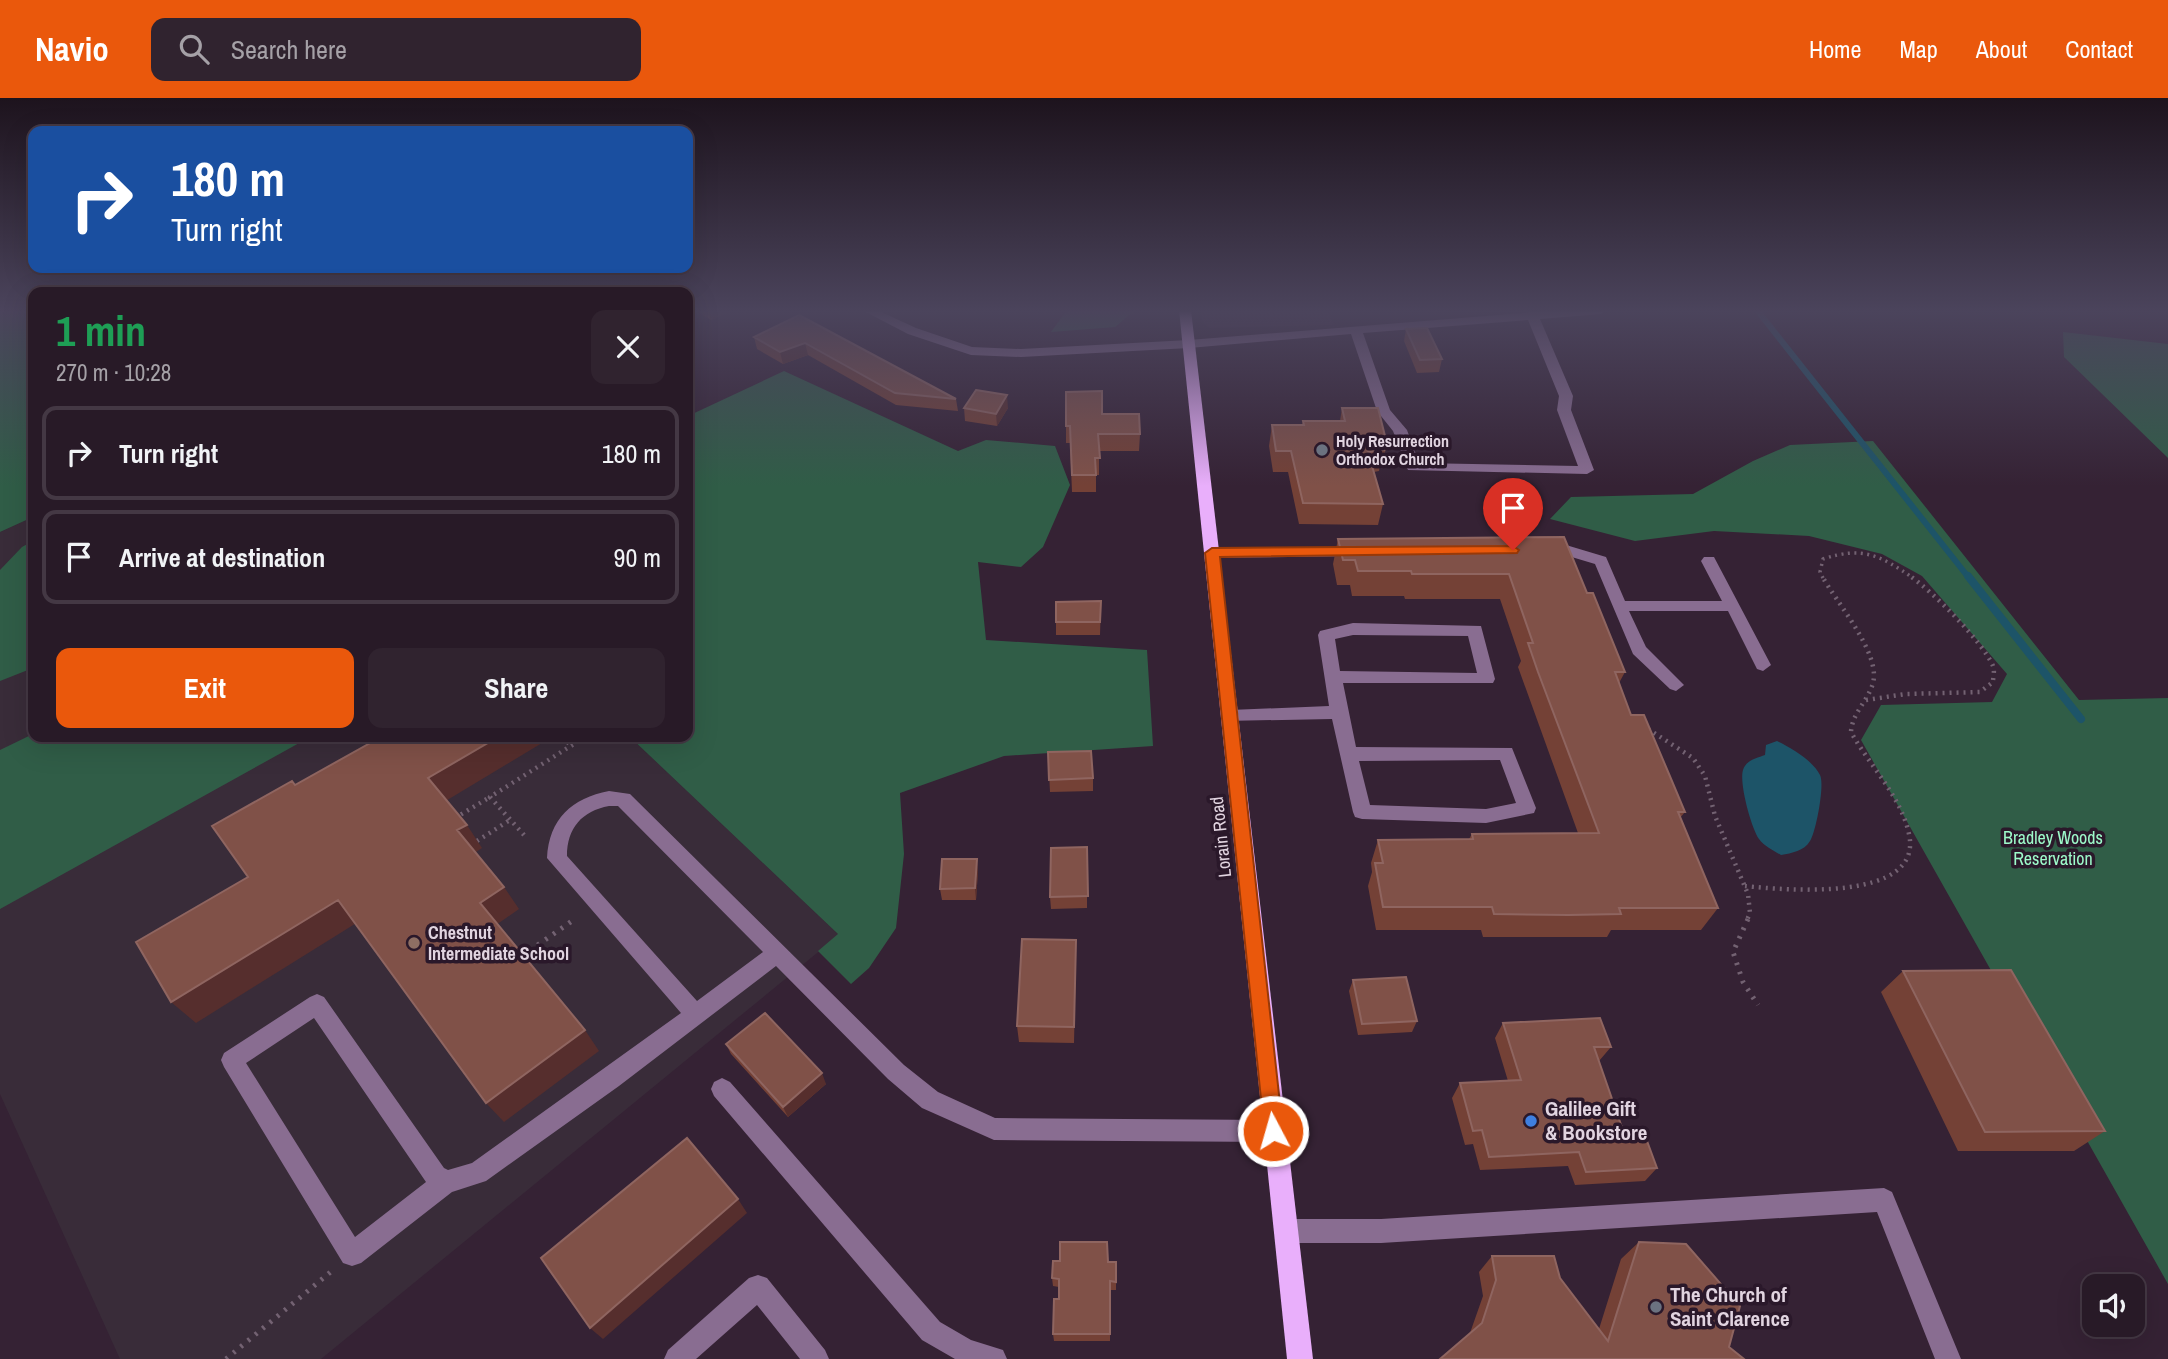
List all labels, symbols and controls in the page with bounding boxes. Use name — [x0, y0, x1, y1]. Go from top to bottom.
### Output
search box — [151, 18, 641, 81]
text: Navio — [35, 27, 109, 71]
icon: search — [175, 30, 213, 68]
text: Search here — [231, 32, 347, 67]
text: Home — [1809, 33, 1861, 65]
text: Map — [1899, 33, 1938, 65]
text: About — [1976, 33, 2027, 65]
text: Contact — [2065, 33, 2133, 65]
text: 180 m — [171, 145, 285, 211]
icon: right — [56, 154, 147, 245]
text: Turn right — [171, 208, 283, 251]
text: 1 min — [56, 303, 146, 359]
button: close — [591, 310, 665, 384]
text: 270 m · 10:28 — [56, 357, 171, 388]
place label: Holy Resurrection Orthodox Church — [1336, 430, 1449, 470]
icon: right — [60, 434, 98, 472]
text: Turn right — [119, 436, 218, 471]
text: 180 m — [602, 436, 661, 471]
marker: Holy Resurrection Orthodox Church — [1314, 442, 1330, 458]
pin — [1483, 478, 1543, 550]
icon: arrive — [1494, 489, 1532, 527]
icon: arrive — [60, 538, 98, 576]
text: Arrive at destination — [119, 540, 325, 575]
text: 90 m — [614, 540, 661, 575]
button: Exit — [56, 648, 354, 728]
button: Share — [368, 648, 665, 728]
street label: Lorain Road — [1204, 795, 1237, 879]
park label: Bradley Woods Reservation — [2003, 825, 2103, 871]
place label: Chestnut Intermediate School — [428, 920, 569, 966]
marker: Chestnut Intermediate School — [406, 935, 422, 951]
position arrow — [1236, 1094, 1310, 1168]
place label: Galilee Gift & Bookstore — [1545, 1094, 1647, 1147]
marker: Galilee Gift & Bookstore — [1523, 1113, 1539, 1129]
map controls — [2082, 1274, 2145, 1337]
button: sound — [2082, 1274, 2145, 1337]
place label: The Church of Saint Clarence — [1670, 1280, 1790, 1333]
marker: The Church of Saint Clarence — [1648, 1299, 1664, 1315]

